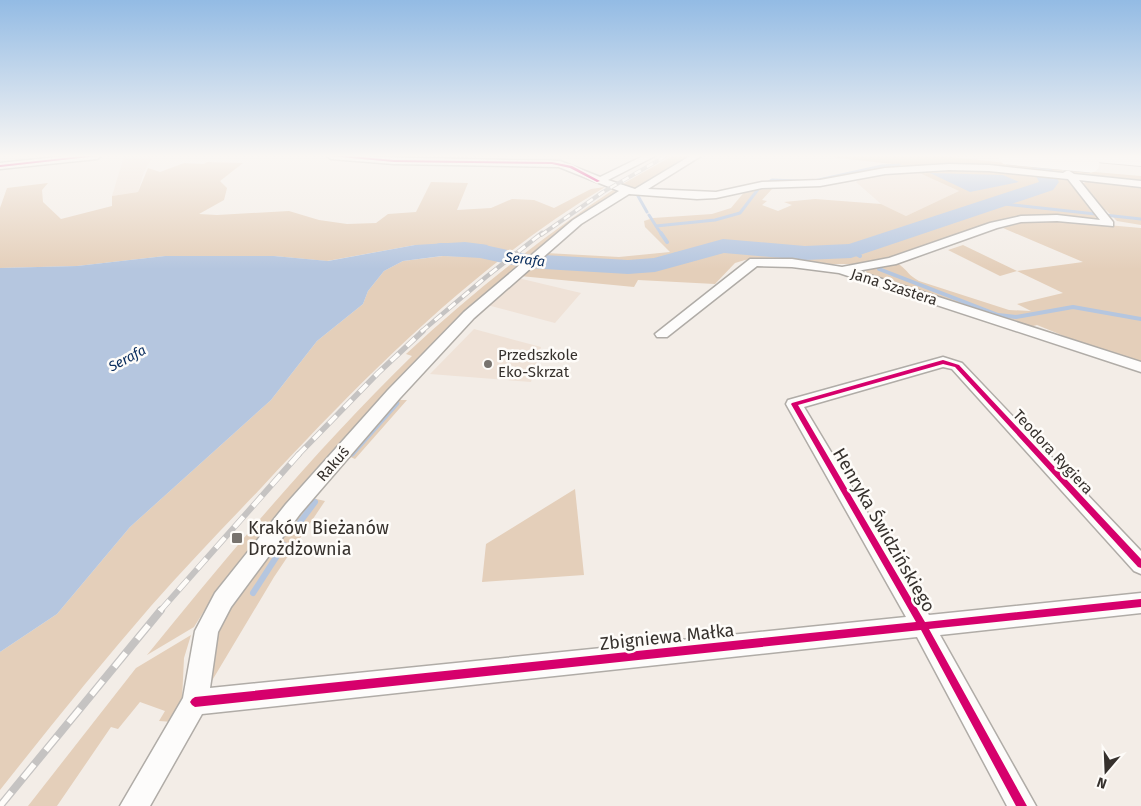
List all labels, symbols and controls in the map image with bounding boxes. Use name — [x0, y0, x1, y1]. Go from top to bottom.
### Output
water label: Serafa — [503, 248, 546, 270]
street label: Jana Szastera — [849, 265, 939, 309]
water label: Serafa — [105, 342, 149, 376]
place label: Przedszkole Eko-Skrzat — [498, 346, 578, 381]
marker: Przedszkole Eko-Skrzat — [482, 358, 494, 370]
street label: Teodora Rygiera — [1009, 406, 1097, 498]
street label: Rakuś — [313, 443, 353, 485]
street label: Henryka Świdzińskiego — [828, 444, 940, 616]
place label: Kraków Bieżanów Drożdżownia — [248, 517, 389, 560]
marker: Kraków Bieżanów Drożdżownia — [230, 531, 244, 545]
street label: Zbigniewa Małka — [599, 619, 735, 655]
north arrow — [1081, 746, 1131, 796]
text: N — [1095, 773, 1109, 792]

